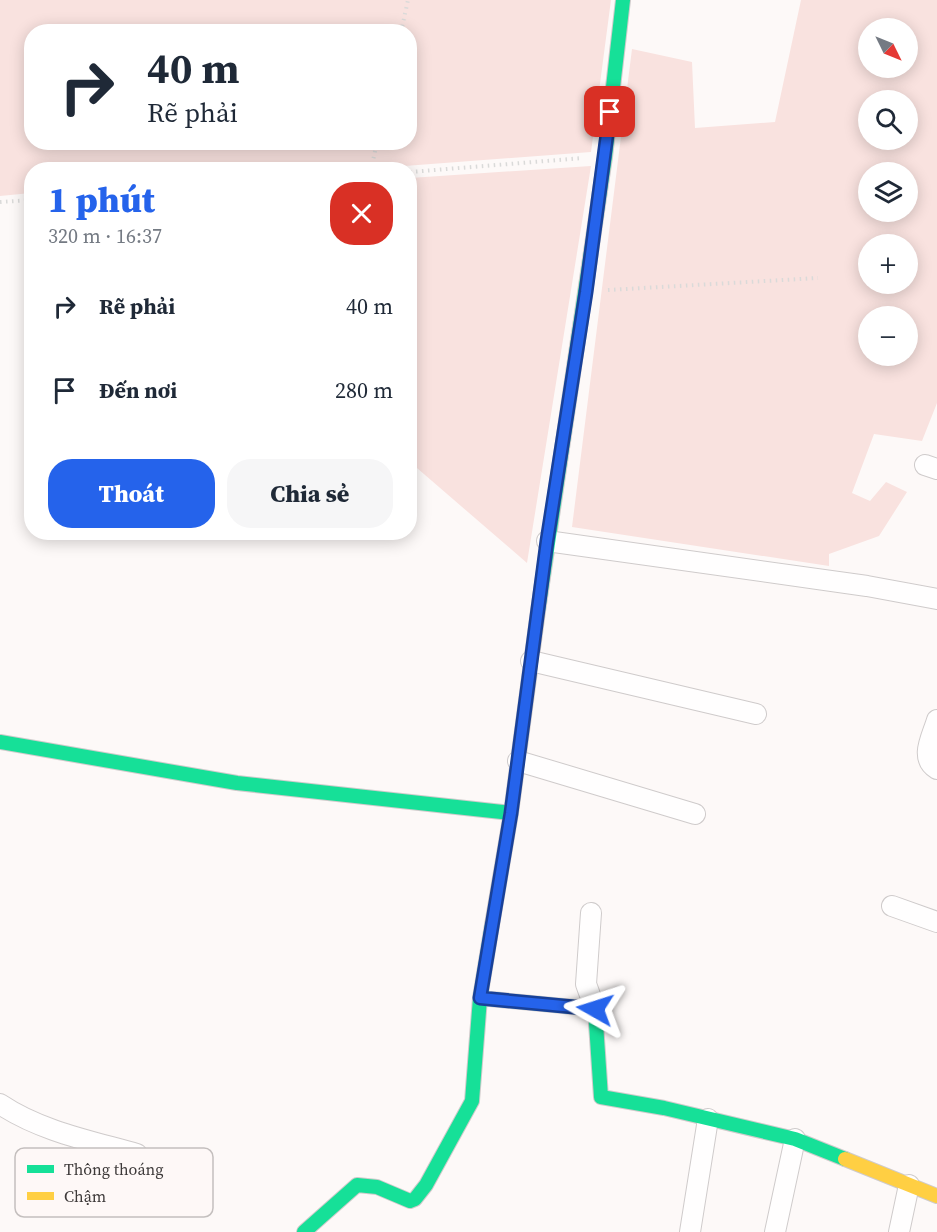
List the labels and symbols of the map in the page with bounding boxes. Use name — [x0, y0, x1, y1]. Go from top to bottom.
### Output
north arrow — [858, 18, 918, 78]
pin — [584, 86, 635, 137]
position arrow — [563, 977, 627, 1041]
legend — [15, 1148, 213, 1217]
text: Thông thoáng — [64, 1158, 163, 1180]
text: Chậm — [64, 1185, 106, 1207]

